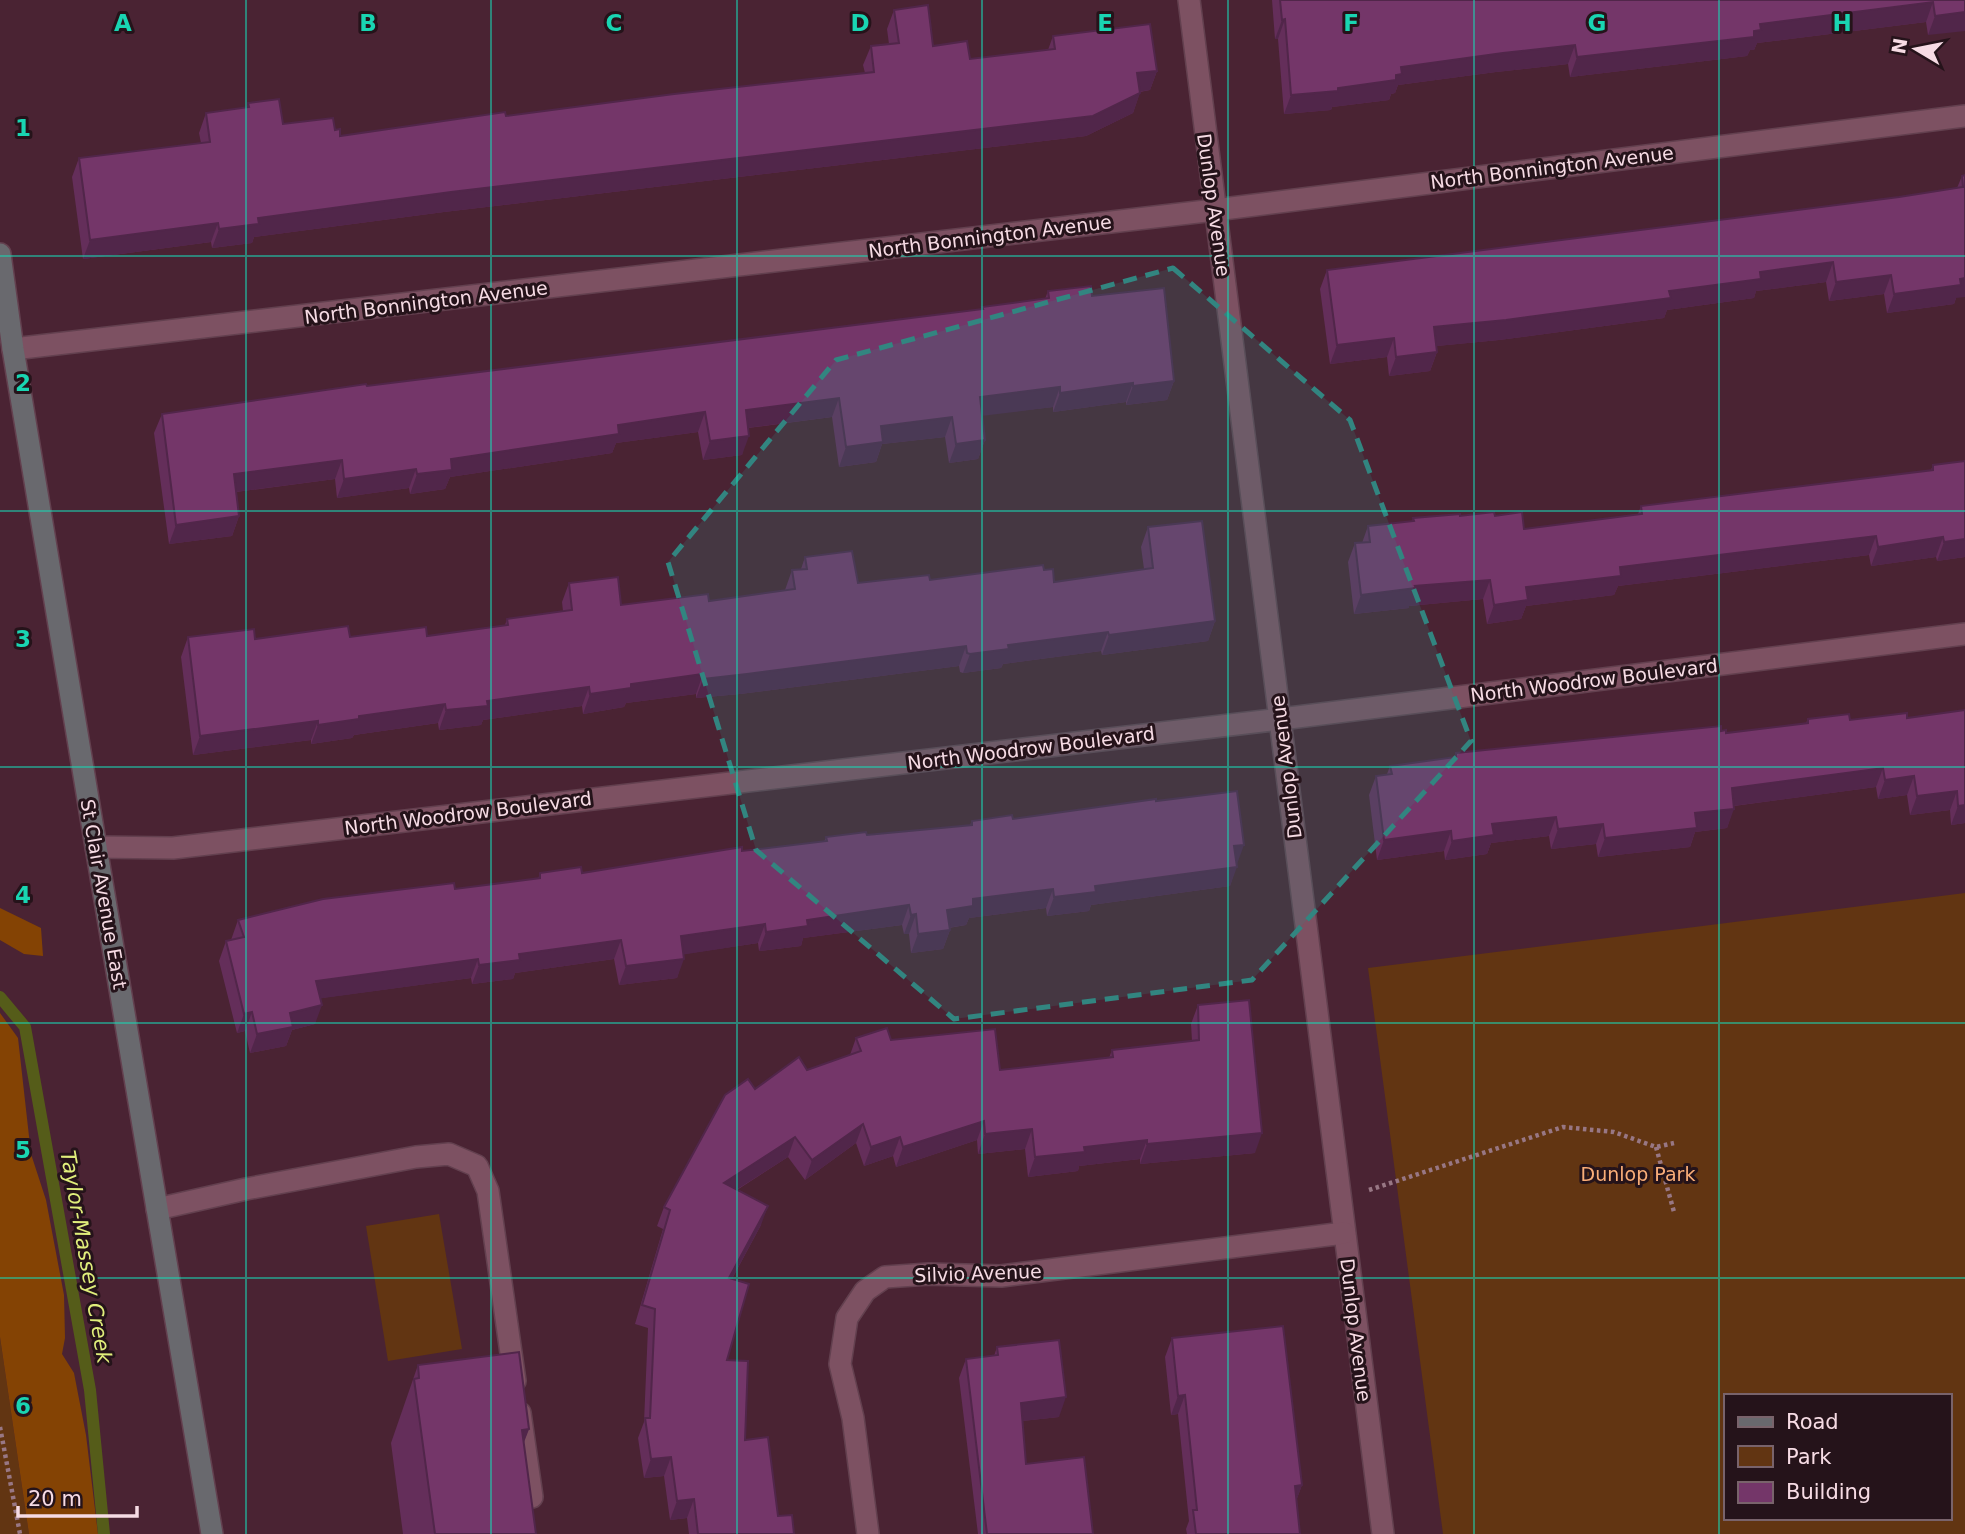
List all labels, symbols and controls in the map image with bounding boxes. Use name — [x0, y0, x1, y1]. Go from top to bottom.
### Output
text: A — [114, 10, 132, 36]
text: B — [359, 10, 377, 36]
text: C — [606, 10, 622, 36]
text: D — [850, 10, 870, 36]
text: E — [1097, 10, 1113, 36]
text: F — [1343, 10, 1359, 36]
text: G — [1588, 10, 1606, 36]
text: H — [1832, 10, 1852, 36]
north arrow — [1881, 14, 1951, 84]
text: N — [1887, 36, 1911, 56]
text: 1 — [15, 115, 31, 141]
street label: Dunlop Avenue — [1193, 132, 1235, 278]
street label: North Bonnington Avenue — [1429, 141, 1675, 193]
street label: North Bonnington Avenue — [867, 210, 1113, 262]
street label: North Bonnington Avenue — [303, 276, 549, 328]
text: 2 — [15, 370, 31, 396]
text: 3 — [15, 626, 31, 652]
street label: North Woodrow Boulevard — [1469, 654, 1719, 706]
street label: Dunlop Avenue — [1266, 694, 1306, 840]
street label: North Woodrow Boulevard — [906, 722, 1156, 774]
street label: North Woodrow Boulevard — [343, 787, 593, 839]
street label: St Clair Avenue East — [76, 797, 132, 991]
text: 4 — [15, 882, 31, 908]
text: 5 — [15, 1137, 31, 1163]
water label: Taylor-Massey Creek — [55, 1149, 117, 1366]
park label: Dunlop Park — [1581, 1163, 1695, 1185]
street label: Dunlop Avenue — [1336, 1257, 1376, 1403]
street label: Silvio Avenue — [914, 1260, 1042, 1286]
text: 6 — [15, 1393, 31, 1419]
legend — [1724, 1394, 1951, 1520]
text: Road — [1786, 1410, 1839, 1434]
text: Park — [1786, 1445, 1832, 1469]
scale bar — [18, 1474, 136, 1518]
text: Building — [1786, 1480, 1871, 1504]
text: 20 m — [28, 1487, 82, 1511]

